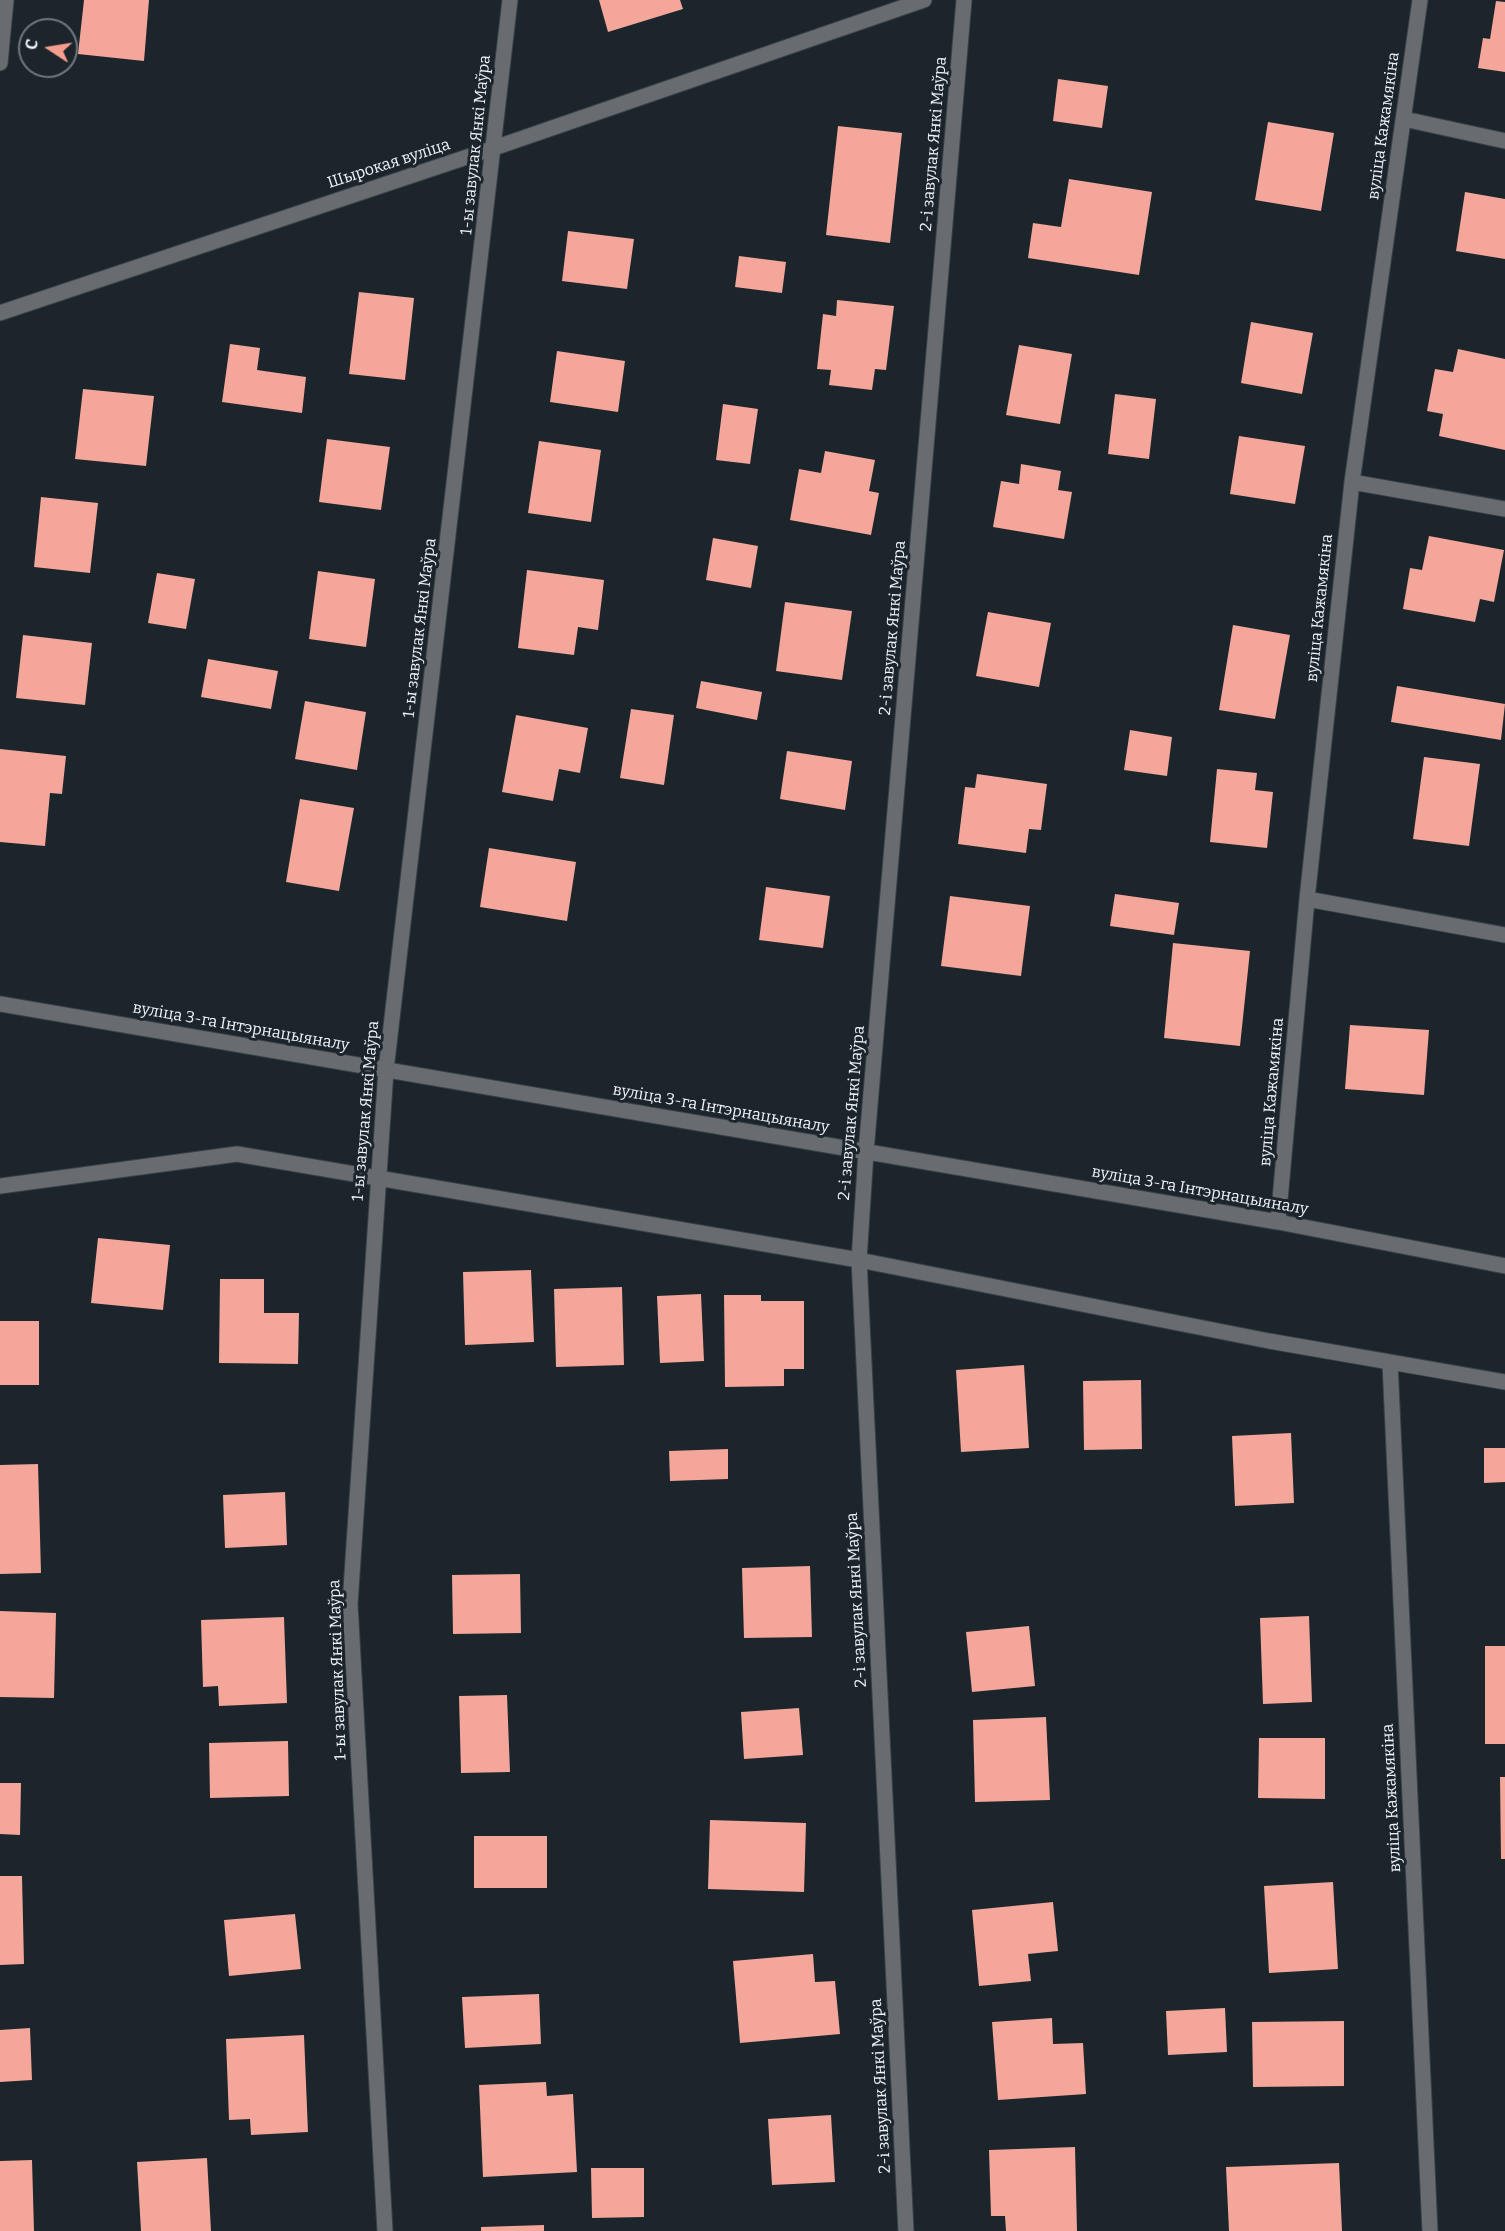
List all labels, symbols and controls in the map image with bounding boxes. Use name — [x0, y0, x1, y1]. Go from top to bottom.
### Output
north arrow — [18, 18, 78, 78]
text: С — [22, 38, 42, 51]
street label: вуліца Кажамякіна — [1364, 51, 1404, 201]
street label: 1-ы завулак Янкі Маўра — [457, 54, 495, 236]
street label: 2-і завулак Янкі Маўра — [917, 56, 951, 232]
street label: Шырокая вуліца — [325, 135, 453, 193]
street label: вуліца Кажамякіна — [1303, 533, 1337, 683]
street label: 1-ы завулак Янкі Маўра — [399, 537, 441, 719]
street label: 2-і завулак Янкі Маўра — [876, 540, 910, 716]
street label: вуліца 3-га Інтэрнацыяналу — [131, 998, 351, 1056]
street label: вуліца Кажамякіна — [1256, 1017, 1288, 1167]
street label: 1-ы завулак Янкі Маўра — [349, 1020, 383, 1202]
street label: 2-і завулак Янкі Маўра — [835, 1025, 869, 1201]
street label: вуліца 3-га Інтэрнацыяналу — [611, 1080, 831, 1138]
street label: вуліца 3-га Інтэрнацыяналу — [1090, 1162, 1310, 1220]
street label: 2-і завулак Янкі Маўра — [843, 1512, 871, 1688]
street label: 1-ы завулак Янкі Маўра — [325, 1579, 351, 1761]
street label: вуліца Кажамякіна — [1379, 1723, 1405, 1873]
street label: 2-і завулак Янкі Маўра — [867, 1998, 895, 2174]

